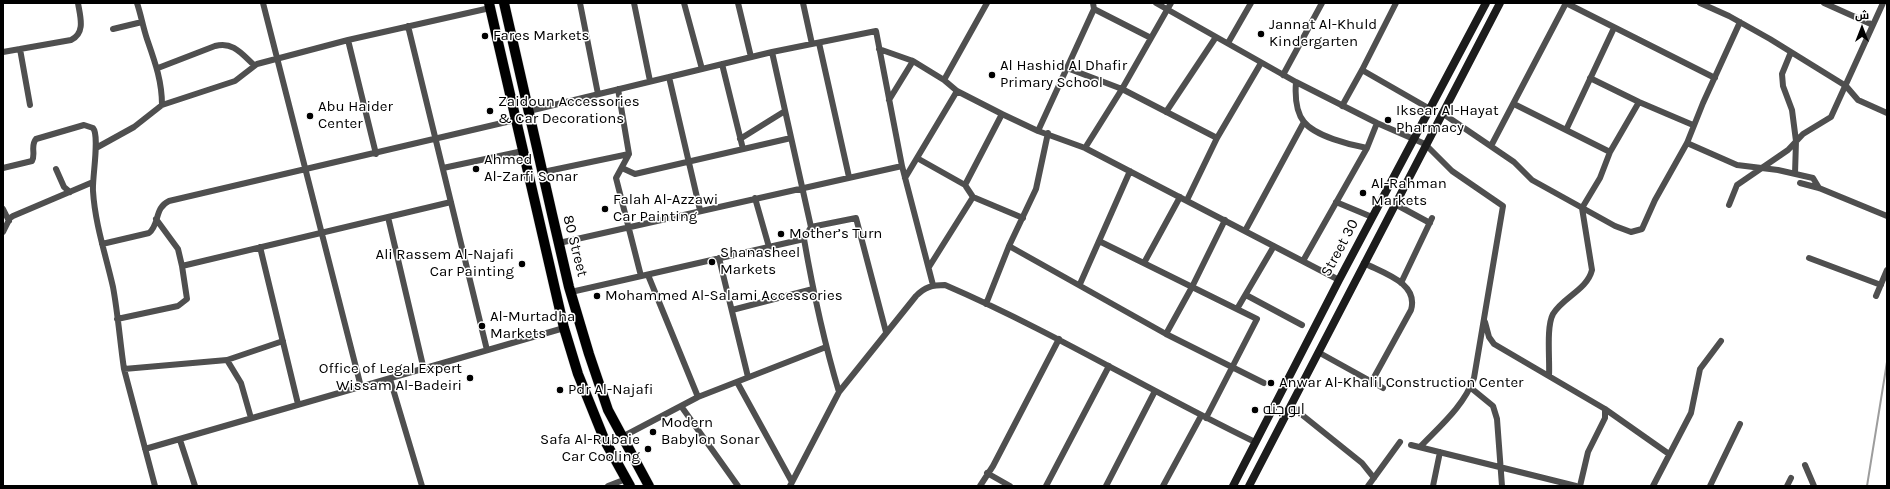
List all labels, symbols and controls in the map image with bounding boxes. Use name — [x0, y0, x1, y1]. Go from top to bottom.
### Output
north arrow — [1842, 8, 1882, 48]
text: ش — [1855, 9, 1869, 22]
place label: Jannat Al-Khuld Kindergarten — [1269, 16, 1377, 51]
place label: Fares Markets — [493, 27, 589, 45]
marker: Jannat Al-Khuld Kindergarten — [1256, 29, 1266, 39]
marker: Fares Markets — [480, 31, 490, 41]
place label: Al Hashid Al Dhafir Primary School — [1000, 57, 1127, 92]
marker: Al Hashid Al Dhafir Primary School — [987, 70, 997, 80]
place label: Zaidoun Accessories & Car Decorations — [498, 93, 640, 128]
place label: Abu Haider Center — [318, 98, 393, 133]
place label: Iksear Al-Hayat Pharmacy — [1396, 102, 1499, 137]
marker: Zaidoun Accessories & Car Decorations — [485, 106, 495, 116]
marker: Abu Haider Center — [305, 111, 315, 121]
marker: Iksear Al-Hayat Pharmacy — [1383, 115, 1393, 125]
place label: Ahmed Al-Zarfi Sonar — [484, 151, 578, 186]
marker: Ahmed Al-Zarfi Sonar — [471, 164, 481, 174]
place label: Al-Rahman Markets — [1371, 175, 1447, 210]
marker: Al-Rahman Markets — [1358, 188, 1368, 198]
place label: Falah Al-Azzawi Car Painting — [613, 191, 718, 226]
marker: Falah Al-Azzawi Car Painting — [600, 204, 610, 214]
street label: 80 Street — [559, 213, 591, 279]
street label: Street 30 — [1317, 216, 1363, 280]
place label: Mother’s Turn — [789, 225, 882, 243]
marker: Mother’s Turn — [776, 229, 786, 239]
place label: Shanasheel Markets — [720, 244, 800, 279]
place label: Ali Rassem Al-Najafi Car Painting — [376, 246, 514, 281]
marker: Shanasheel Markets — [707, 257, 717, 267]
marker: Ali Rassem Al-Najafi Car Painting — [517, 259, 527, 269]
place label: Mohammed Al-Salami Accessories — [605, 287, 843, 305]
marker: Mohammed Al-Salami Accessories — [592, 291, 602, 301]
place label: Al-Murtadha Markets — [490, 308, 575, 343]
marker: Al-Murtadha Markets — [477, 321, 487, 331]
place label: Office of Legal Expert Wissam Al-Badeiri — [319, 360, 462, 395]
marker: Office of Legal Expert Wissam Al-Badeiri — [465, 373, 475, 383]
place label: Anwar Al-Khalil Construction Center — [1279, 374, 1524, 392]
marker: Anwar Al-Khalil Construction Center — [1266, 378, 1276, 388]
place label: Pdr Al-Najafi — [568, 381, 653, 399]
marker: Pdr Al-Najafi — [555, 385, 565, 395]
place label: ابو جنه — [1263, 401, 1305, 419]
marker: ابو جنه — [1250, 405, 1260, 415]
place label: Modern Babylon Sonar — [661, 414, 759, 449]
marker: Modern Babylon Sonar — [648, 427, 658, 437]
place label: Safa Al-Rubaie Car Cooling — [540, 431, 640, 466]
marker: Safa Al-Rubaie Car Cooling — [643, 444, 653, 454]

